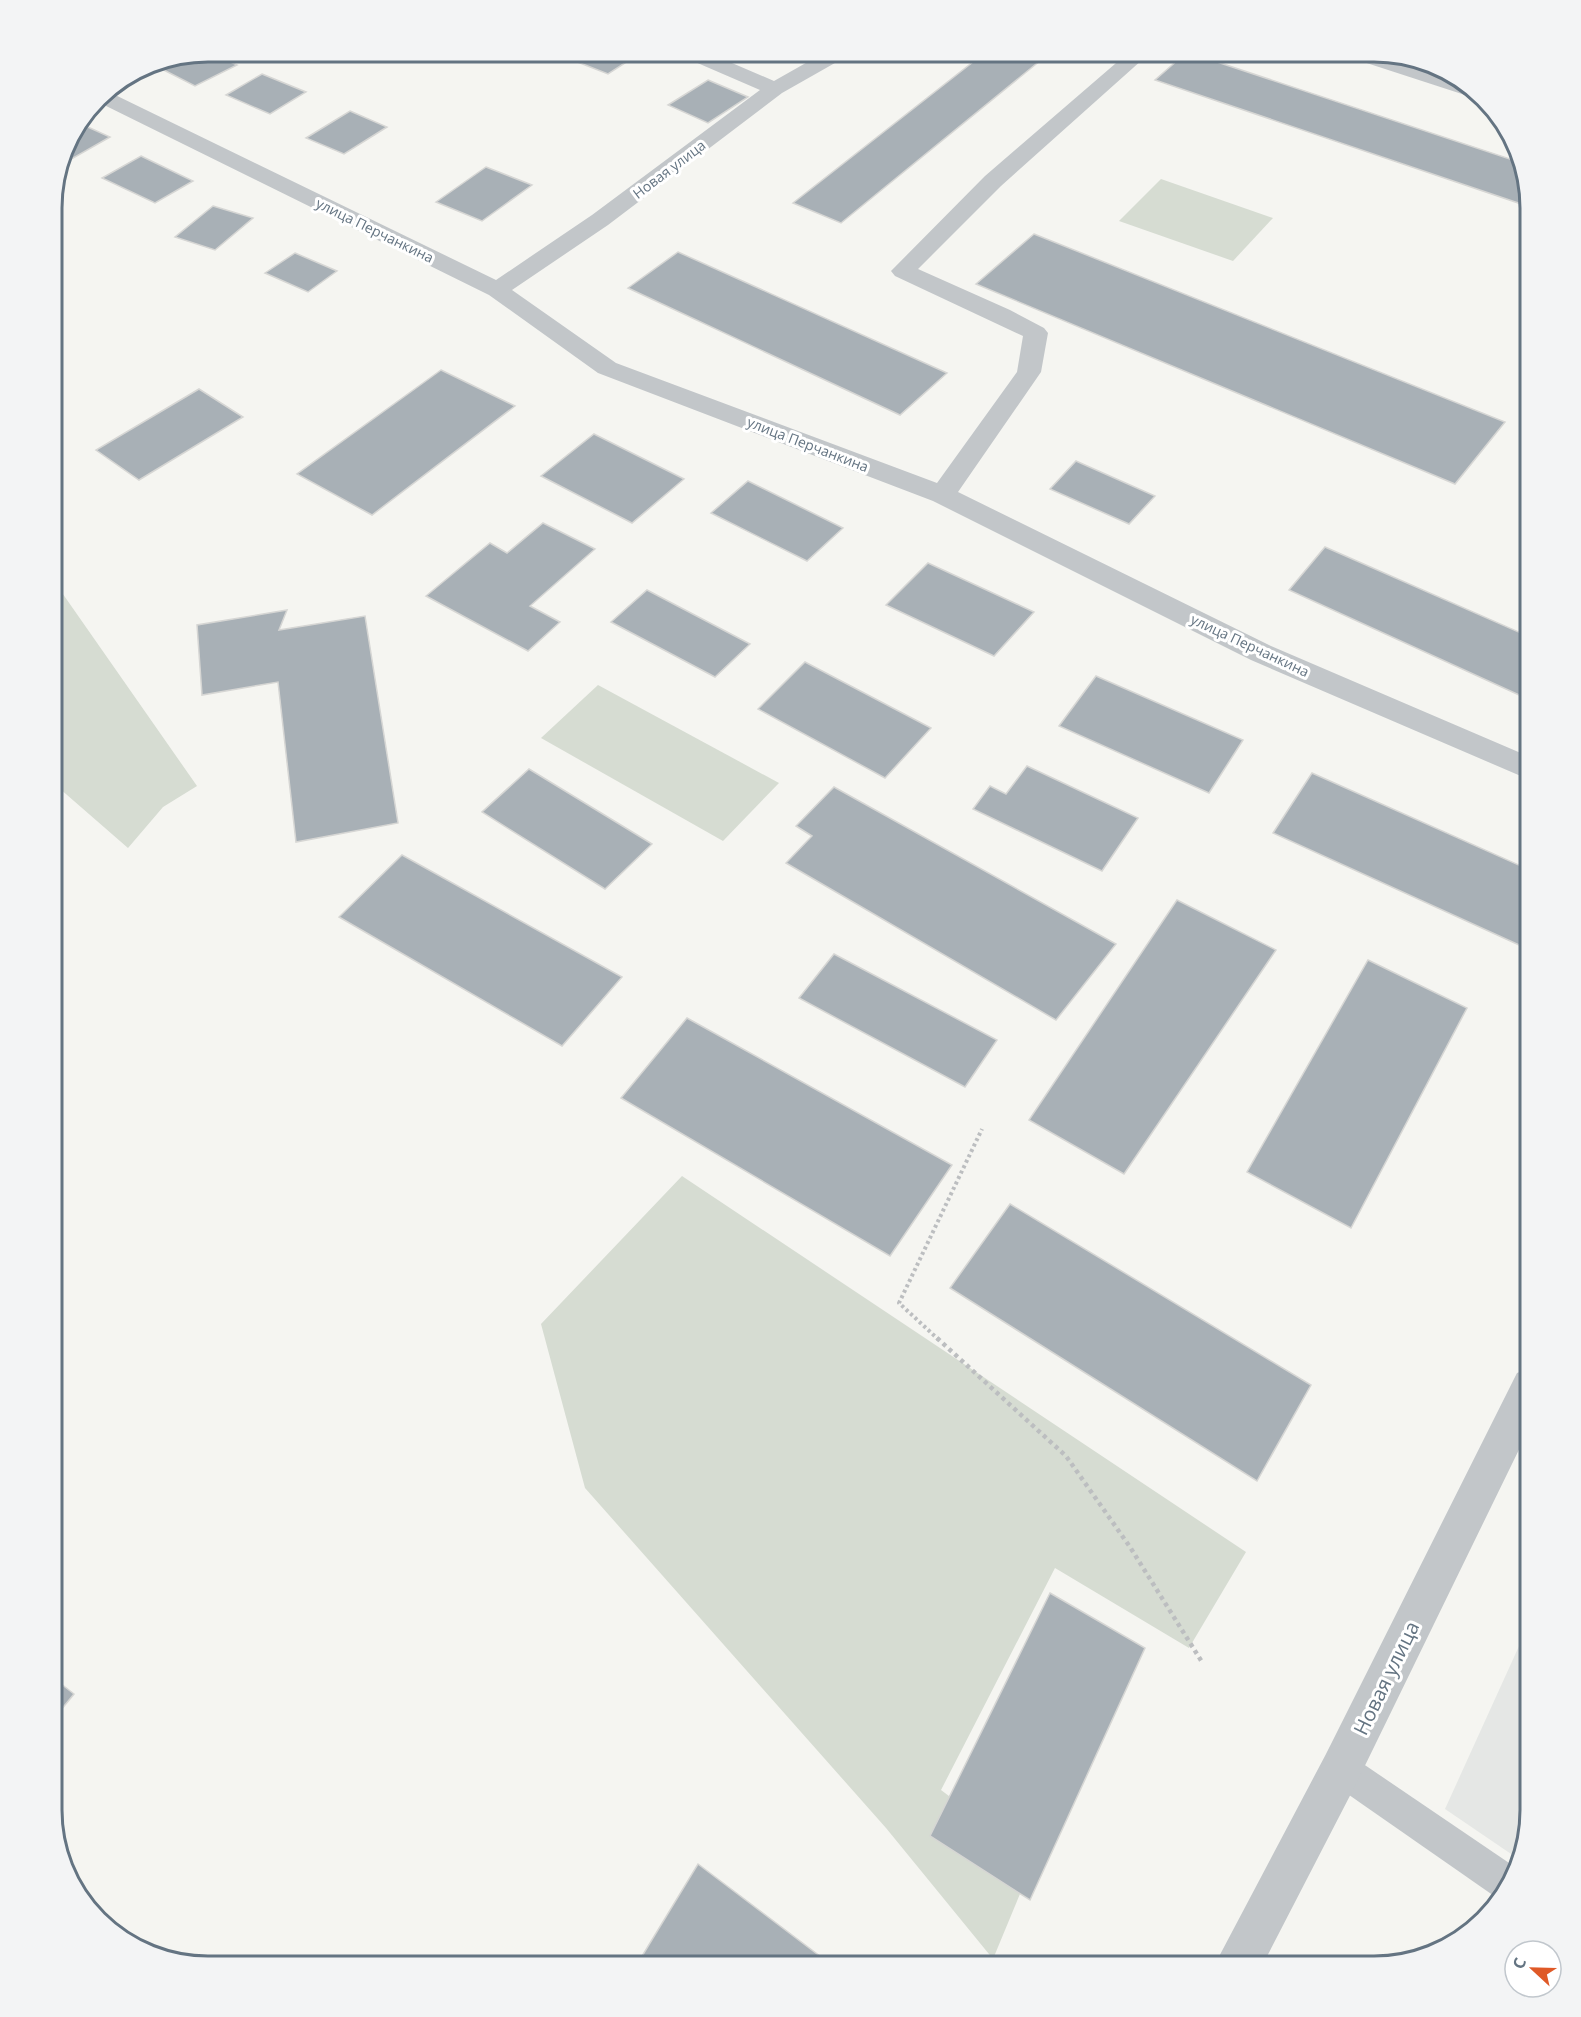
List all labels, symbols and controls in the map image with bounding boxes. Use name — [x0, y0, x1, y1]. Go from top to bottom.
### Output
street label: Новая улица — [629, 135, 709, 203]
street label: улица Перчанкина — [313, 193, 437, 267]
street label: улица Перчанкина — [745, 412, 871, 476]
street label: улица Перчанкина — [1188, 609, 1312, 681]
street label: Новая улица — [1347, 1617, 1425, 1739]
north arrow — [1503, 1939, 1563, 1999]
text: С — [1507, 1955, 1531, 1972]

